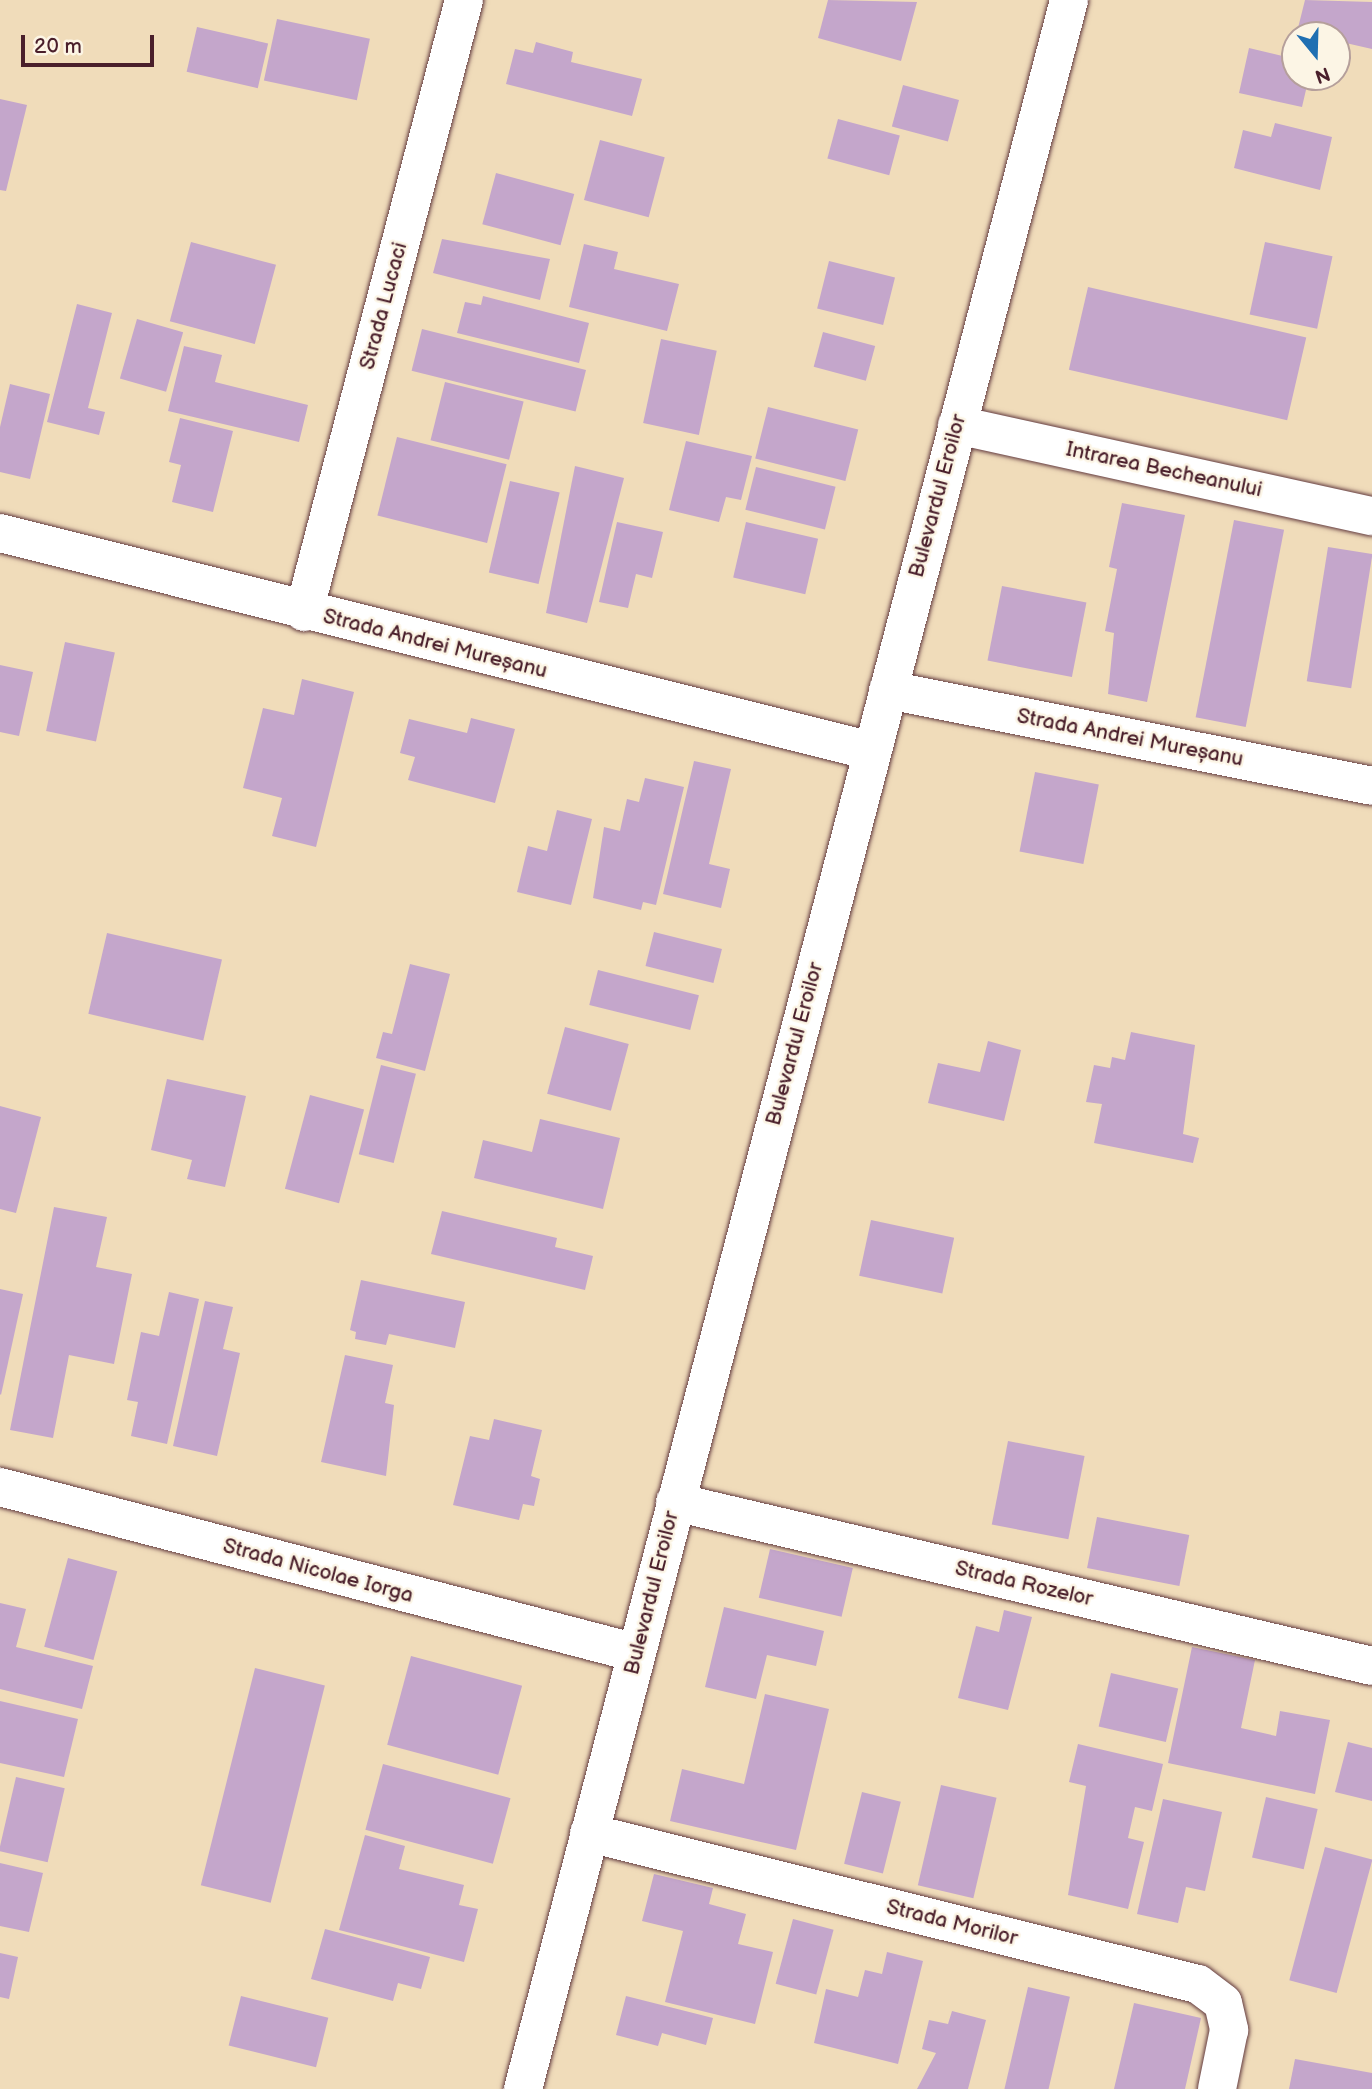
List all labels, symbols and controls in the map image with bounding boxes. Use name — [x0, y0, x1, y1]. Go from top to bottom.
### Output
scale bar — [24, 21, 158, 65]
north arrow — [1281, 21, 1351, 91]
text: 20 m — [34, 34, 82, 59]
text: N — [1312, 61, 1333, 88]
street label: Strada Lucaci — [355, 240, 413, 372]
street label: Bulevardul Eroilor — [904, 412, 972, 580]
street label: Intrarea Becheanului — [1064, 437, 1264, 503]
street label: Strada Andrei Mureșanu — [320, 604, 550, 684]
street label: Strada Andrei Mureșanu — [1015, 704, 1245, 772]
street label: Bulevardul Eroilor — [761, 960, 829, 1128]
street label: Bulevardul Eroilor — [619, 1509, 685, 1677]
street label: Strada Nicolae Iorga — [220, 1533, 416, 1609]
street label: Strada Rozelor — [953, 1556, 1095, 1612]
street label: Strada Morilor — [884, 1895, 1020, 1951]

